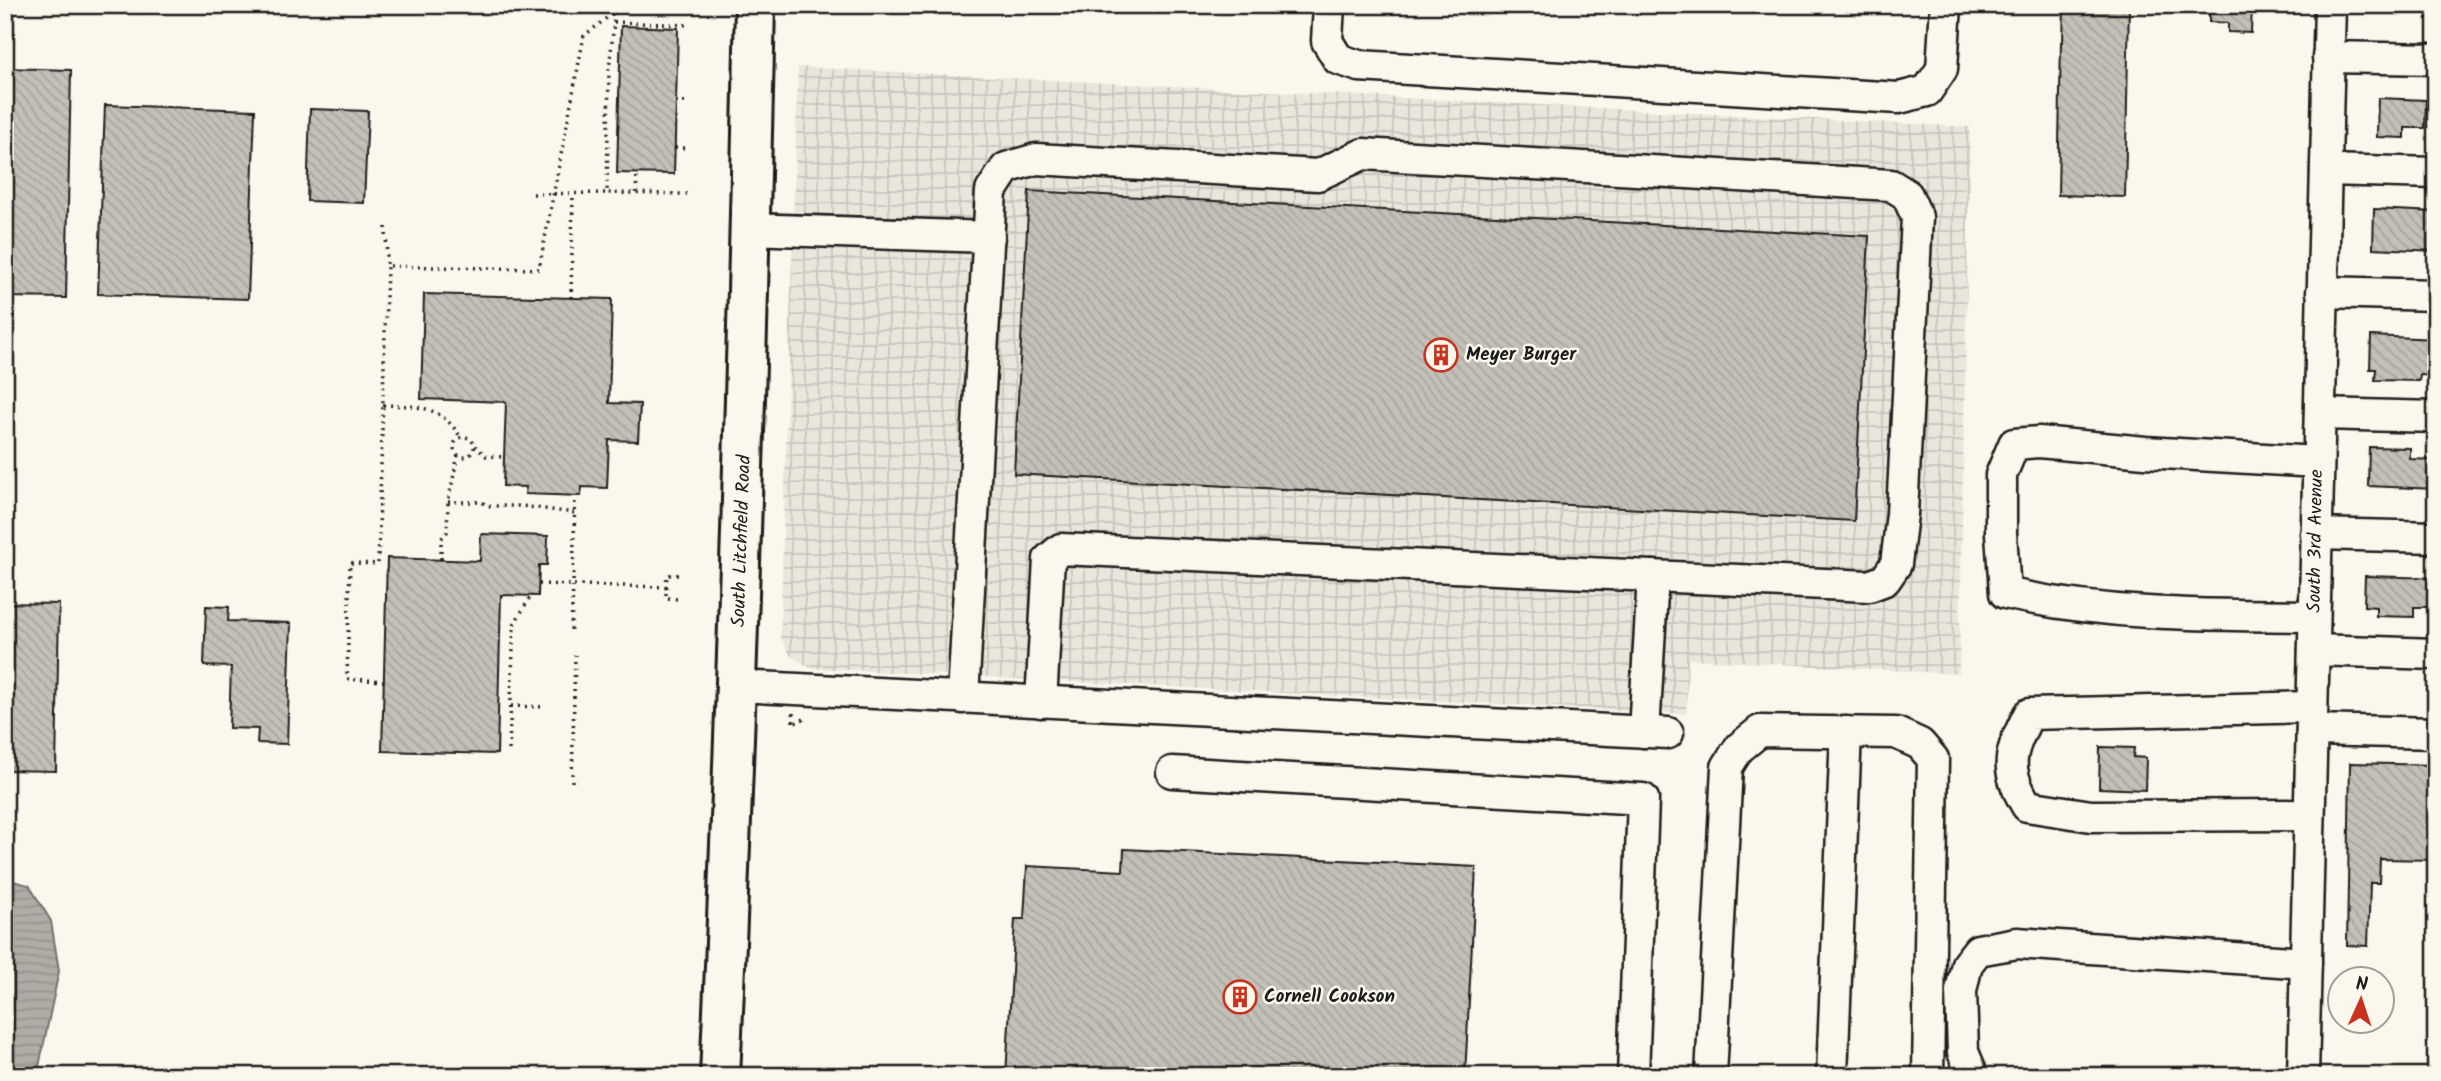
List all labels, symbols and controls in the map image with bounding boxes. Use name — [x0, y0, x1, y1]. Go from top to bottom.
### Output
building icon: Meyer Burger — [1422, 336, 1460, 374]
place label: Meyer Burger — [1466, 340, 1577, 370]
street label: South Litchfield Road — [724, 454, 760, 628]
street label: South 3rd Avenue — [2300, 469, 2332, 613]
north arrow — [2326, 965, 2396, 1036]
text: N — [2355, 970, 2369, 1000]
building icon: Cornell Cookson — [1221, 978, 1259, 1016]
place label: Cornell Cookson — [1264, 982, 1395, 1012]

